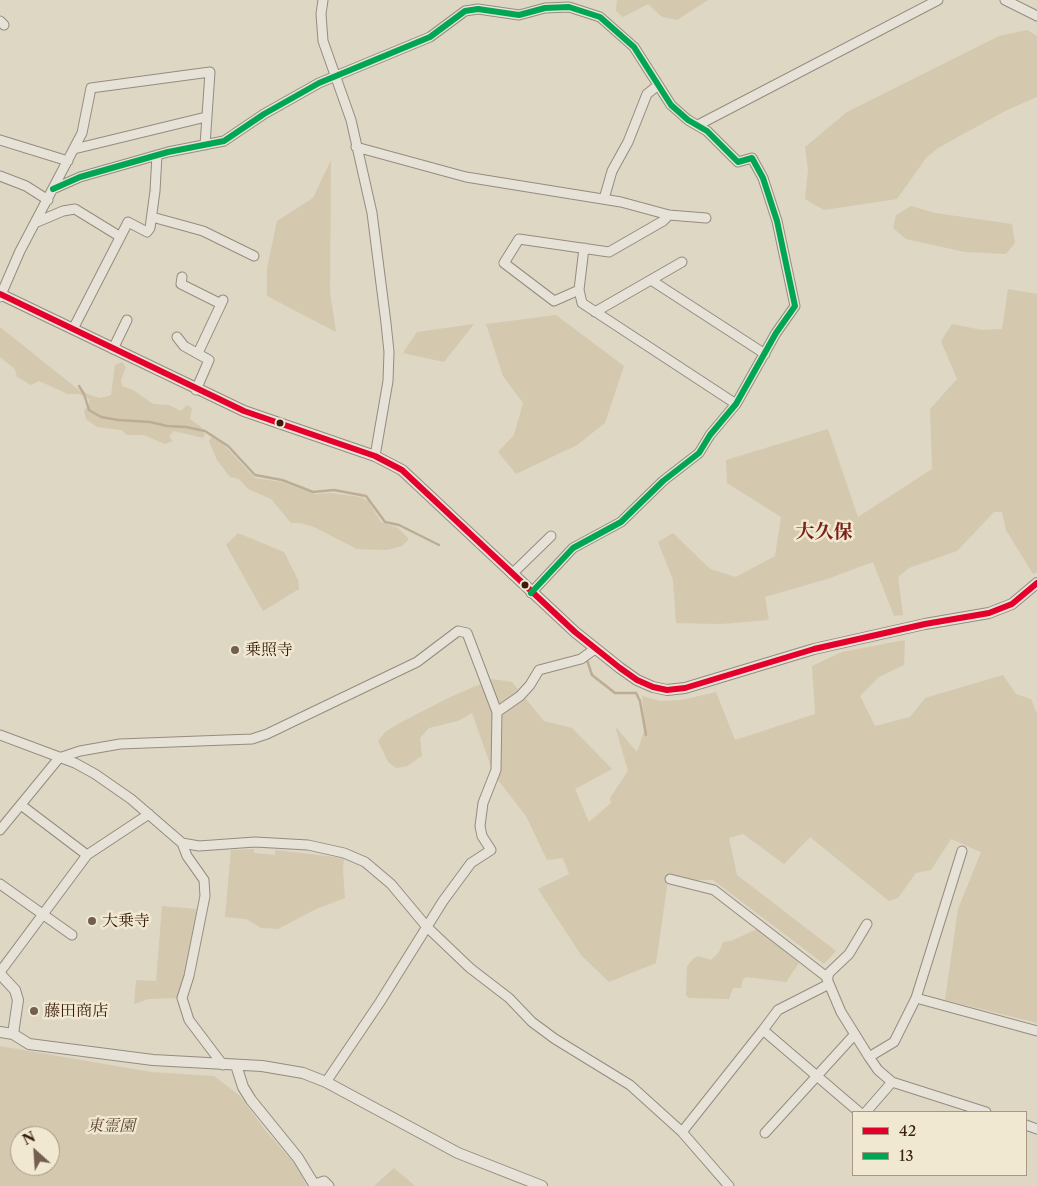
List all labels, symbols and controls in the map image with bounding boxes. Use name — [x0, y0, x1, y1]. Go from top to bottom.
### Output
unlabelled marker — [275, 418, 285, 428]
district label: 大久保 — [796, 522, 852, 544]
unlabelled marker — [520, 580, 530, 590]
place label: 乗照寺 — [245, 640, 293, 660]
marker: 乗照寺 — [229, 644, 241, 656]
place label: 大乗寺 — [102, 911, 150, 931]
marker: 大乗寺 — [86, 915, 98, 927]
place label: 藤田商店 — [44, 1001, 108, 1021]
marker: 藤田商店 — [28, 1005, 40, 1017]
legend — [852, 1111, 1027, 1176]
park label: 東霊園 — [87, 1116, 135, 1136]
text: 42 — [899, 1121, 916, 1140]
north arrow — [10, 1126, 60, 1176]
text: N — [19, 1128, 38, 1149]
text: 13 — [899, 1146, 914, 1165]

